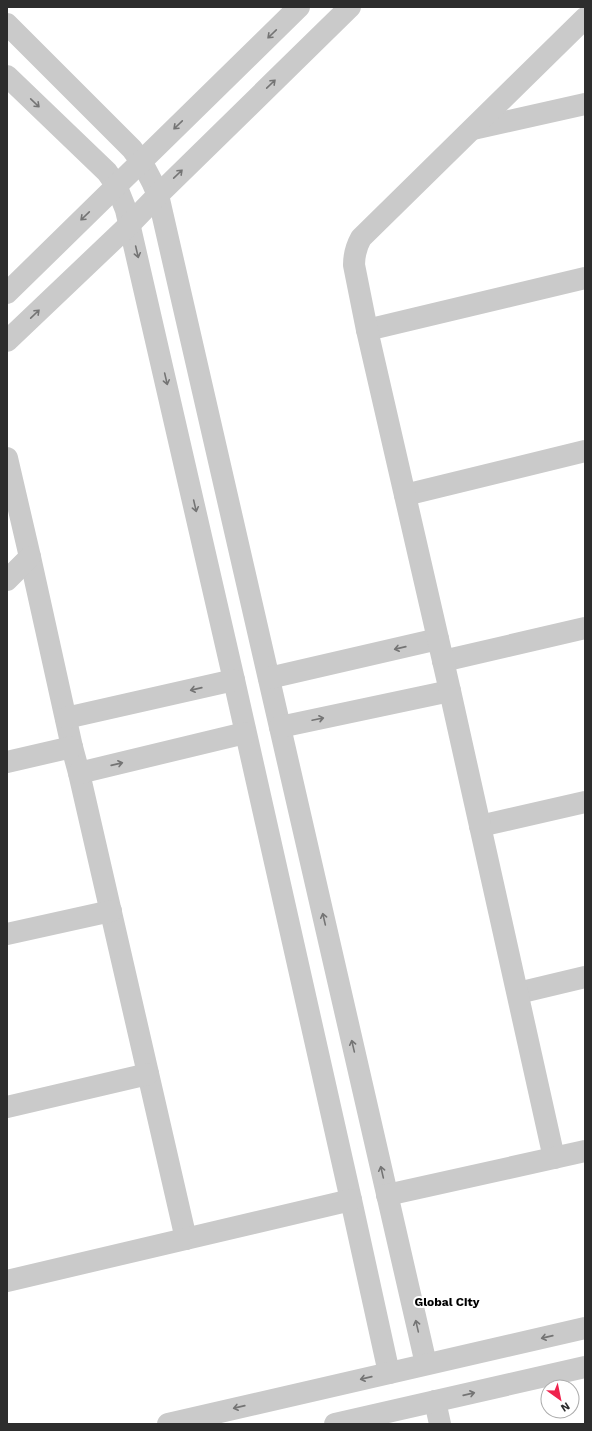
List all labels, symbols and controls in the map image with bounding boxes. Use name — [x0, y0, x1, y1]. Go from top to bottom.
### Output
one-way arrow — [267, 29, 277, 38]
one-way arrow — [266, 79, 276, 89]
one-way arrow — [30, 98, 40, 108]
one-way arrow — [173, 120, 183, 130]
one-way arrow — [173, 170, 183, 179]
one-way arrow — [80, 211, 90, 221]
one-way arrow — [133, 246, 141, 259]
one-way arrow — [30, 309, 40, 319]
one-way arrow — [162, 372, 170, 385]
one-way arrow — [191, 499, 199, 512]
one-way arrow — [394, 644, 407, 652]
one-way arrow — [190, 685, 203, 693]
one-way arrow — [311, 714, 324, 722]
one-way arrow — [110, 759, 123, 767]
one-way arrow — [319, 913, 327, 926]
one-way arrow — [348, 1039, 356, 1052]
one-way arrow — [378, 1166, 385, 1179]
district label: Global City — [414, 1295, 480, 1309]
one-way arrow — [413, 1320, 421, 1333]
one-way arrow — [541, 1333, 554, 1341]
one-way arrow — [359, 1375, 372, 1382]
north arrow — [540, 1379, 580, 1419]
one-way arrow — [462, 1389, 475, 1397]
text: N — [558, 1399, 572, 1415]
one-way arrow — [233, 1404, 246, 1412]

